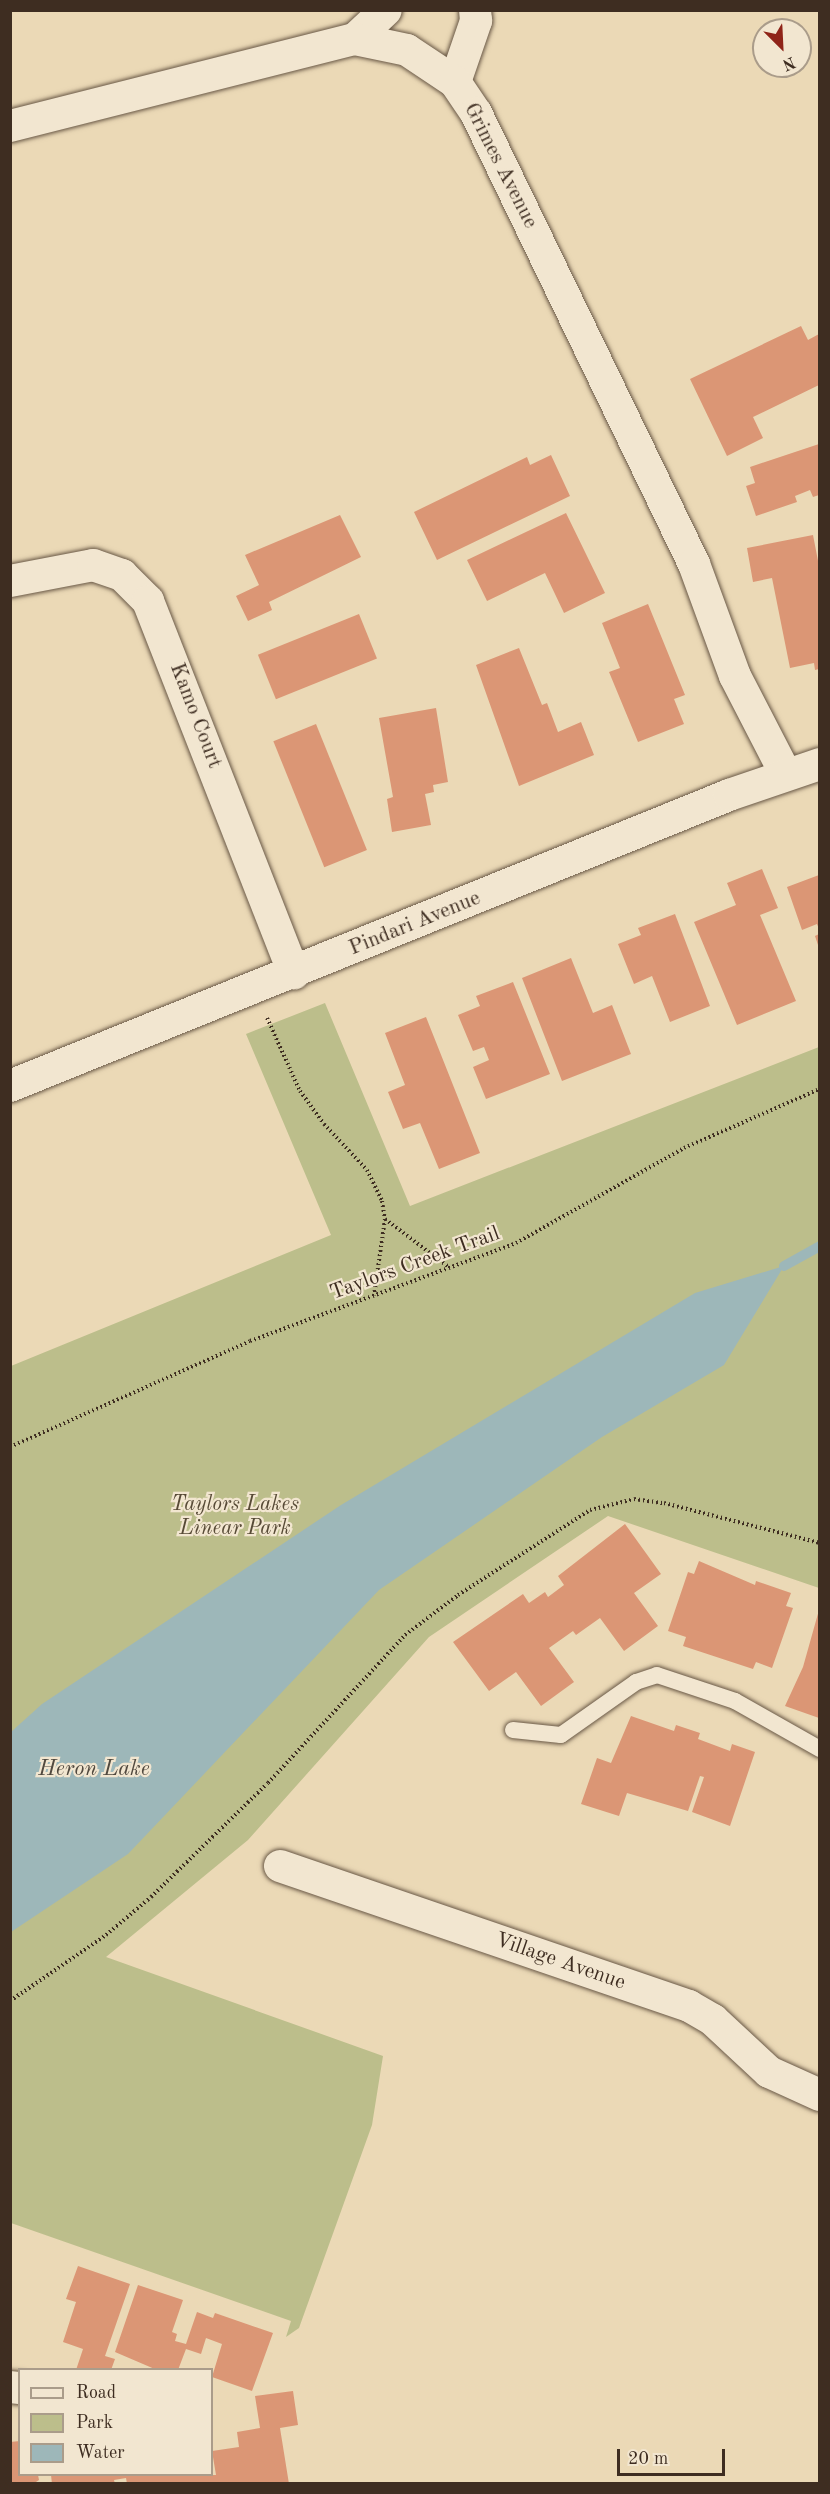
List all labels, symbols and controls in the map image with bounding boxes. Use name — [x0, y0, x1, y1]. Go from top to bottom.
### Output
north arrow — [752, 18, 812, 78]
text: N — [780, 53, 797, 72]
street label: Grimes Avenue — [458, 99, 542, 233]
street label: Kamo Court — [163, 660, 227, 772]
street label: Pindari Avenue — [346, 886, 484, 962]
street label: Taylors Creek Trail — [327, 1222, 503, 1306]
park label: Taylors Lakes Linear Park — [171, 1492, 299, 1542]
water label: Heron Lake — [38, 1757, 150, 1783]
street label: Village Avenue — [491, 1928, 629, 1996]
legend — [18, 2368, 213, 2476]
text: Road — [76, 2384, 116, 2402]
text: Park — [76, 2414, 113, 2432]
scale bar — [620, 2437, 728, 2475]
text: Water — [76, 2444, 125, 2462]
text: 20 m — [628, 2450, 668, 2468]

